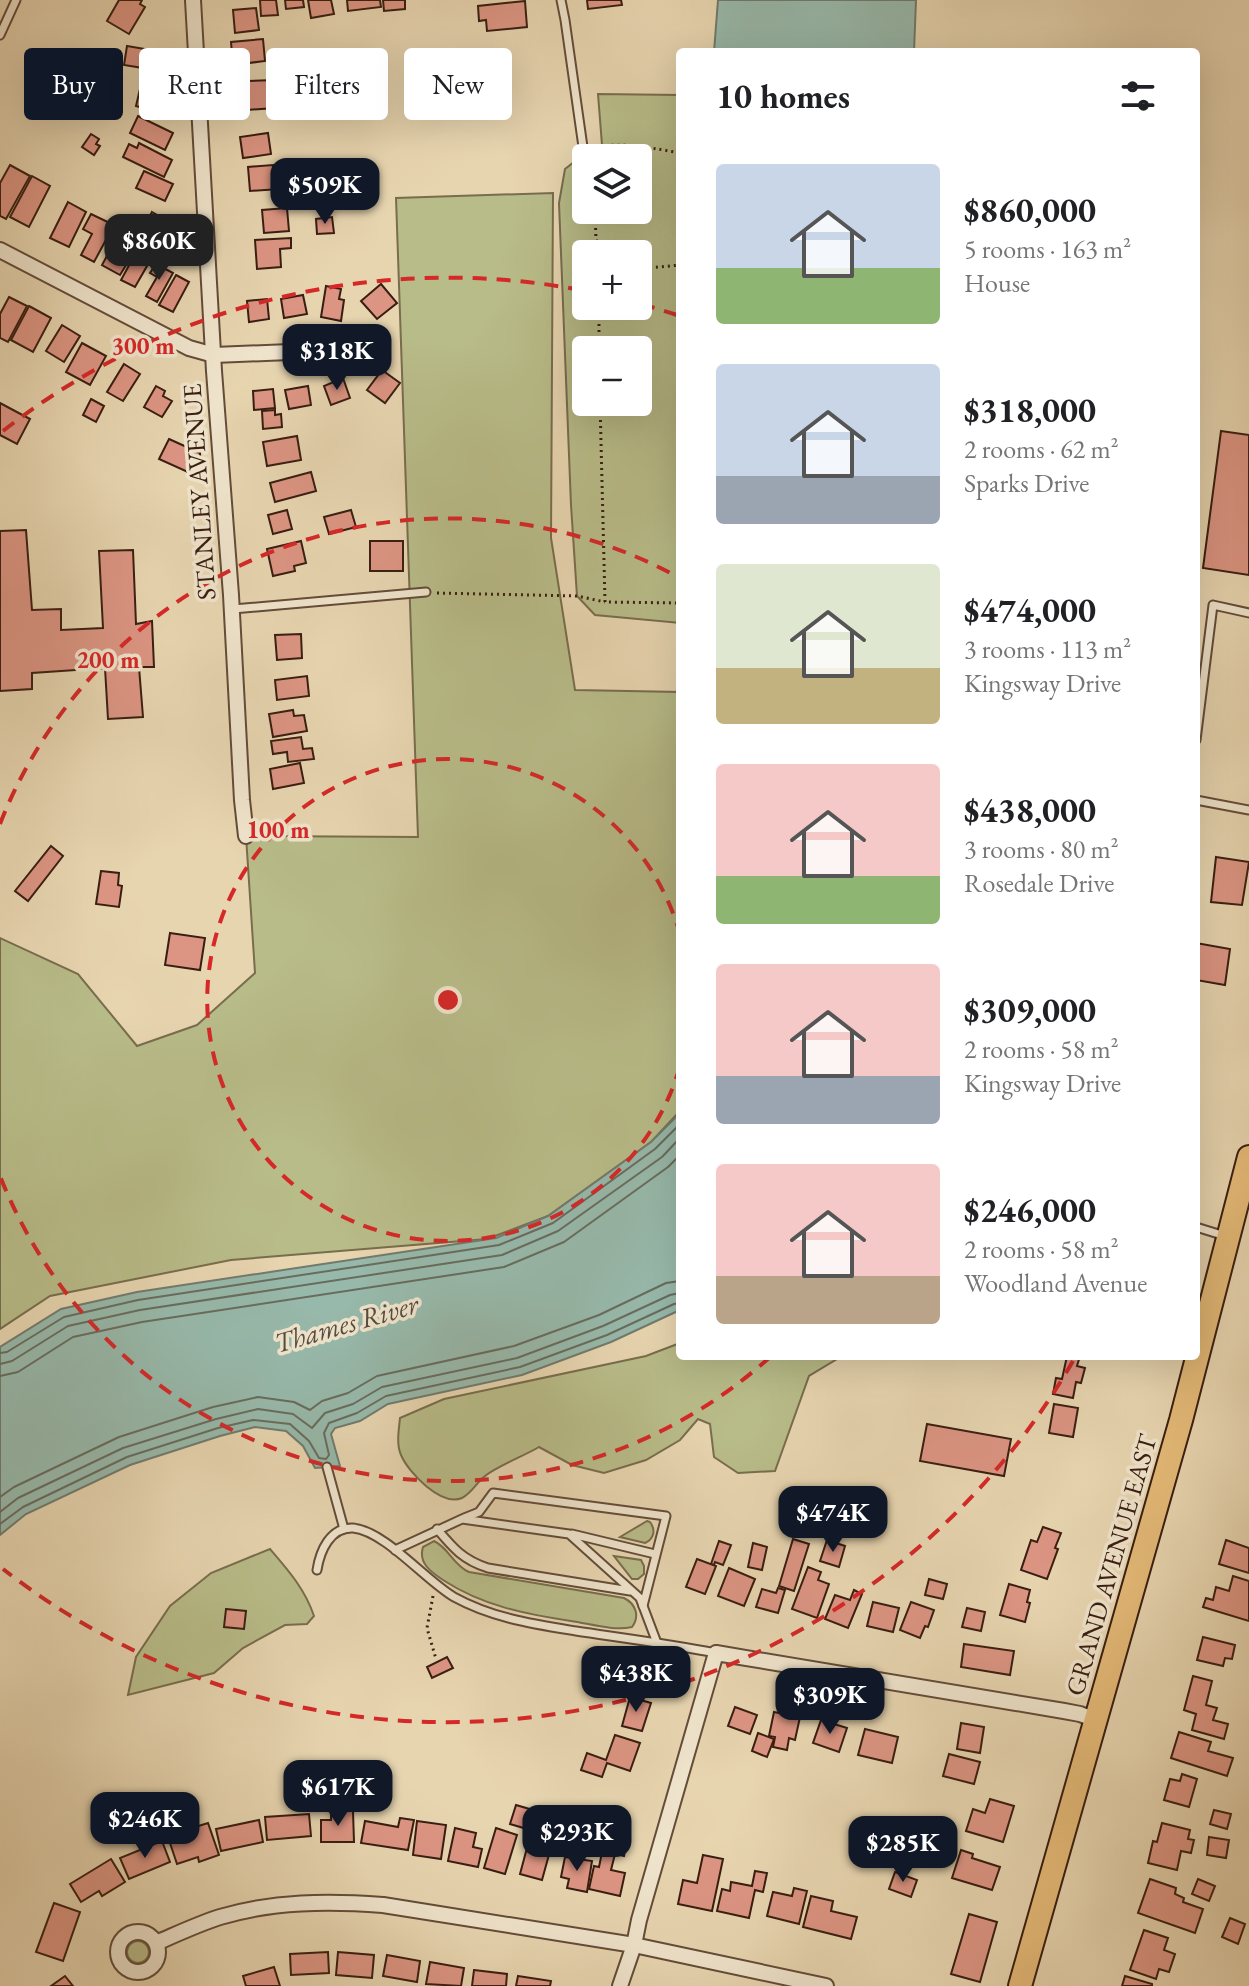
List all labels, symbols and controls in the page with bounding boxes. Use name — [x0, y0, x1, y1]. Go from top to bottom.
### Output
chip: Buy — [24, 48, 123, 120]
chip: Rent — [139, 48, 250, 120]
chip: Filters — [266, 48, 388, 120]
chip: New — [404, 48, 512, 120]
text: 10 homes — [716, 74, 850, 118]
icon: filters — [1116, 74, 1160, 118]
map controls — [572, 144, 652, 416]
button: layers — [572, 144, 652, 224]
pin: $509K — [269, 158, 381, 226]
text: $509K — [288, 167, 362, 201]
text: $860,000 — [964, 188, 1096, 232]
icon: home — [780, 196, 876, 292]
pin: $860K — [103, 214, 215, 282]
text: $860K — [122, 223, 196, 257]
text: 5 rooms · 163 m² — [964, 232, 1131, 266]
button: + — [572, 240, 652, 320]
text: House — [964, 266, 1030, 300]
pin: $318K — [281, 324, 393, 392]
text: 300 m — [111, 330, 175, 361]
text: $318K — [300, 333, 374, 367]
button: − — [572, 336, 652, 416]
street label: STANLEY AVENUE — [174, 382, 224, 601]
text: $318,000 — [964, 388, 1096, 432]
icon: home — [780, 396, 876, 492]
text: 2 rooms · 62 m² — [964, 432, 1119, 466]
text: Sparks Drive — [964, 466, 1089, 500]
text: $474,000 — [964, 588, 1096, 632]
icon: home — [780, 596, 876, 692]
text: 3 rooms · 113 m² — [964, 632, 1131, 666]
text: 200 m — [76, 644, 140, 675]
text: Kingsway Drive — [964, 666, 1121, 700]
text: $438,000 — [964, 788, 1096, 832]
icon: home — [780, 796, 876, 892]
text: 100 m — [246, 814, 310, 845]
text: 3 rooms · 80 m² — [964, 832, 1119, 866]
text: Rosedale Drive — [964, 866, 1114, 900]
centre of rings — [434, 986, 462, 1014]
text: $309,000 — [964, 988, 1096, 1032]
icon: home — [780, 996, 876, 1092]
text: 2 rooms · 58 m² — [964, 1032, 1119, 1066]
text: Kingsway Drive — [964, 1066, 1121, 1100]
text: $246,000 — [964, 1188, 1096, 1232]
icon: home — [780, 1196, 876, 1292]
text: 2 rooms · 58 m² — [964, 1232, 1119, 1266]
text: Woodland Avenue — [964, 1266, 1147, 1300]
water label: Thames River — [270, 1285, 424, 1361]
street label: GRAND AVENUE EAST — [1057, 1430, 1165, 1700]
pin: $474K — [777, 1486, 889, 1554]
text: $474K — [796, 1495, 870, 1529]
pin: $438K — [580, 1646, 692, 1714]
text: $438K — [599, 1655, 673, 1689]
pin: $309K — [774, 1668, 886, 1736]
text: $309K — [793, 1677, 867, 1711]
pin: $617K — [282, 1760, 394, 1828]
text: $617K — [301, 1769, 375, 1803]
pin: $246K — [89, 1792, 201, 1860]
text: $246K — [108, 1801, 182, 1835]
pin: $293K — [521, 1805, 633, 1873]
text: $293K — [540, 1814, 614, 1848]
pin: $285K — [847, 1816, 959, 1884]
text: $285K — [866, 1825, 940, 1859]

